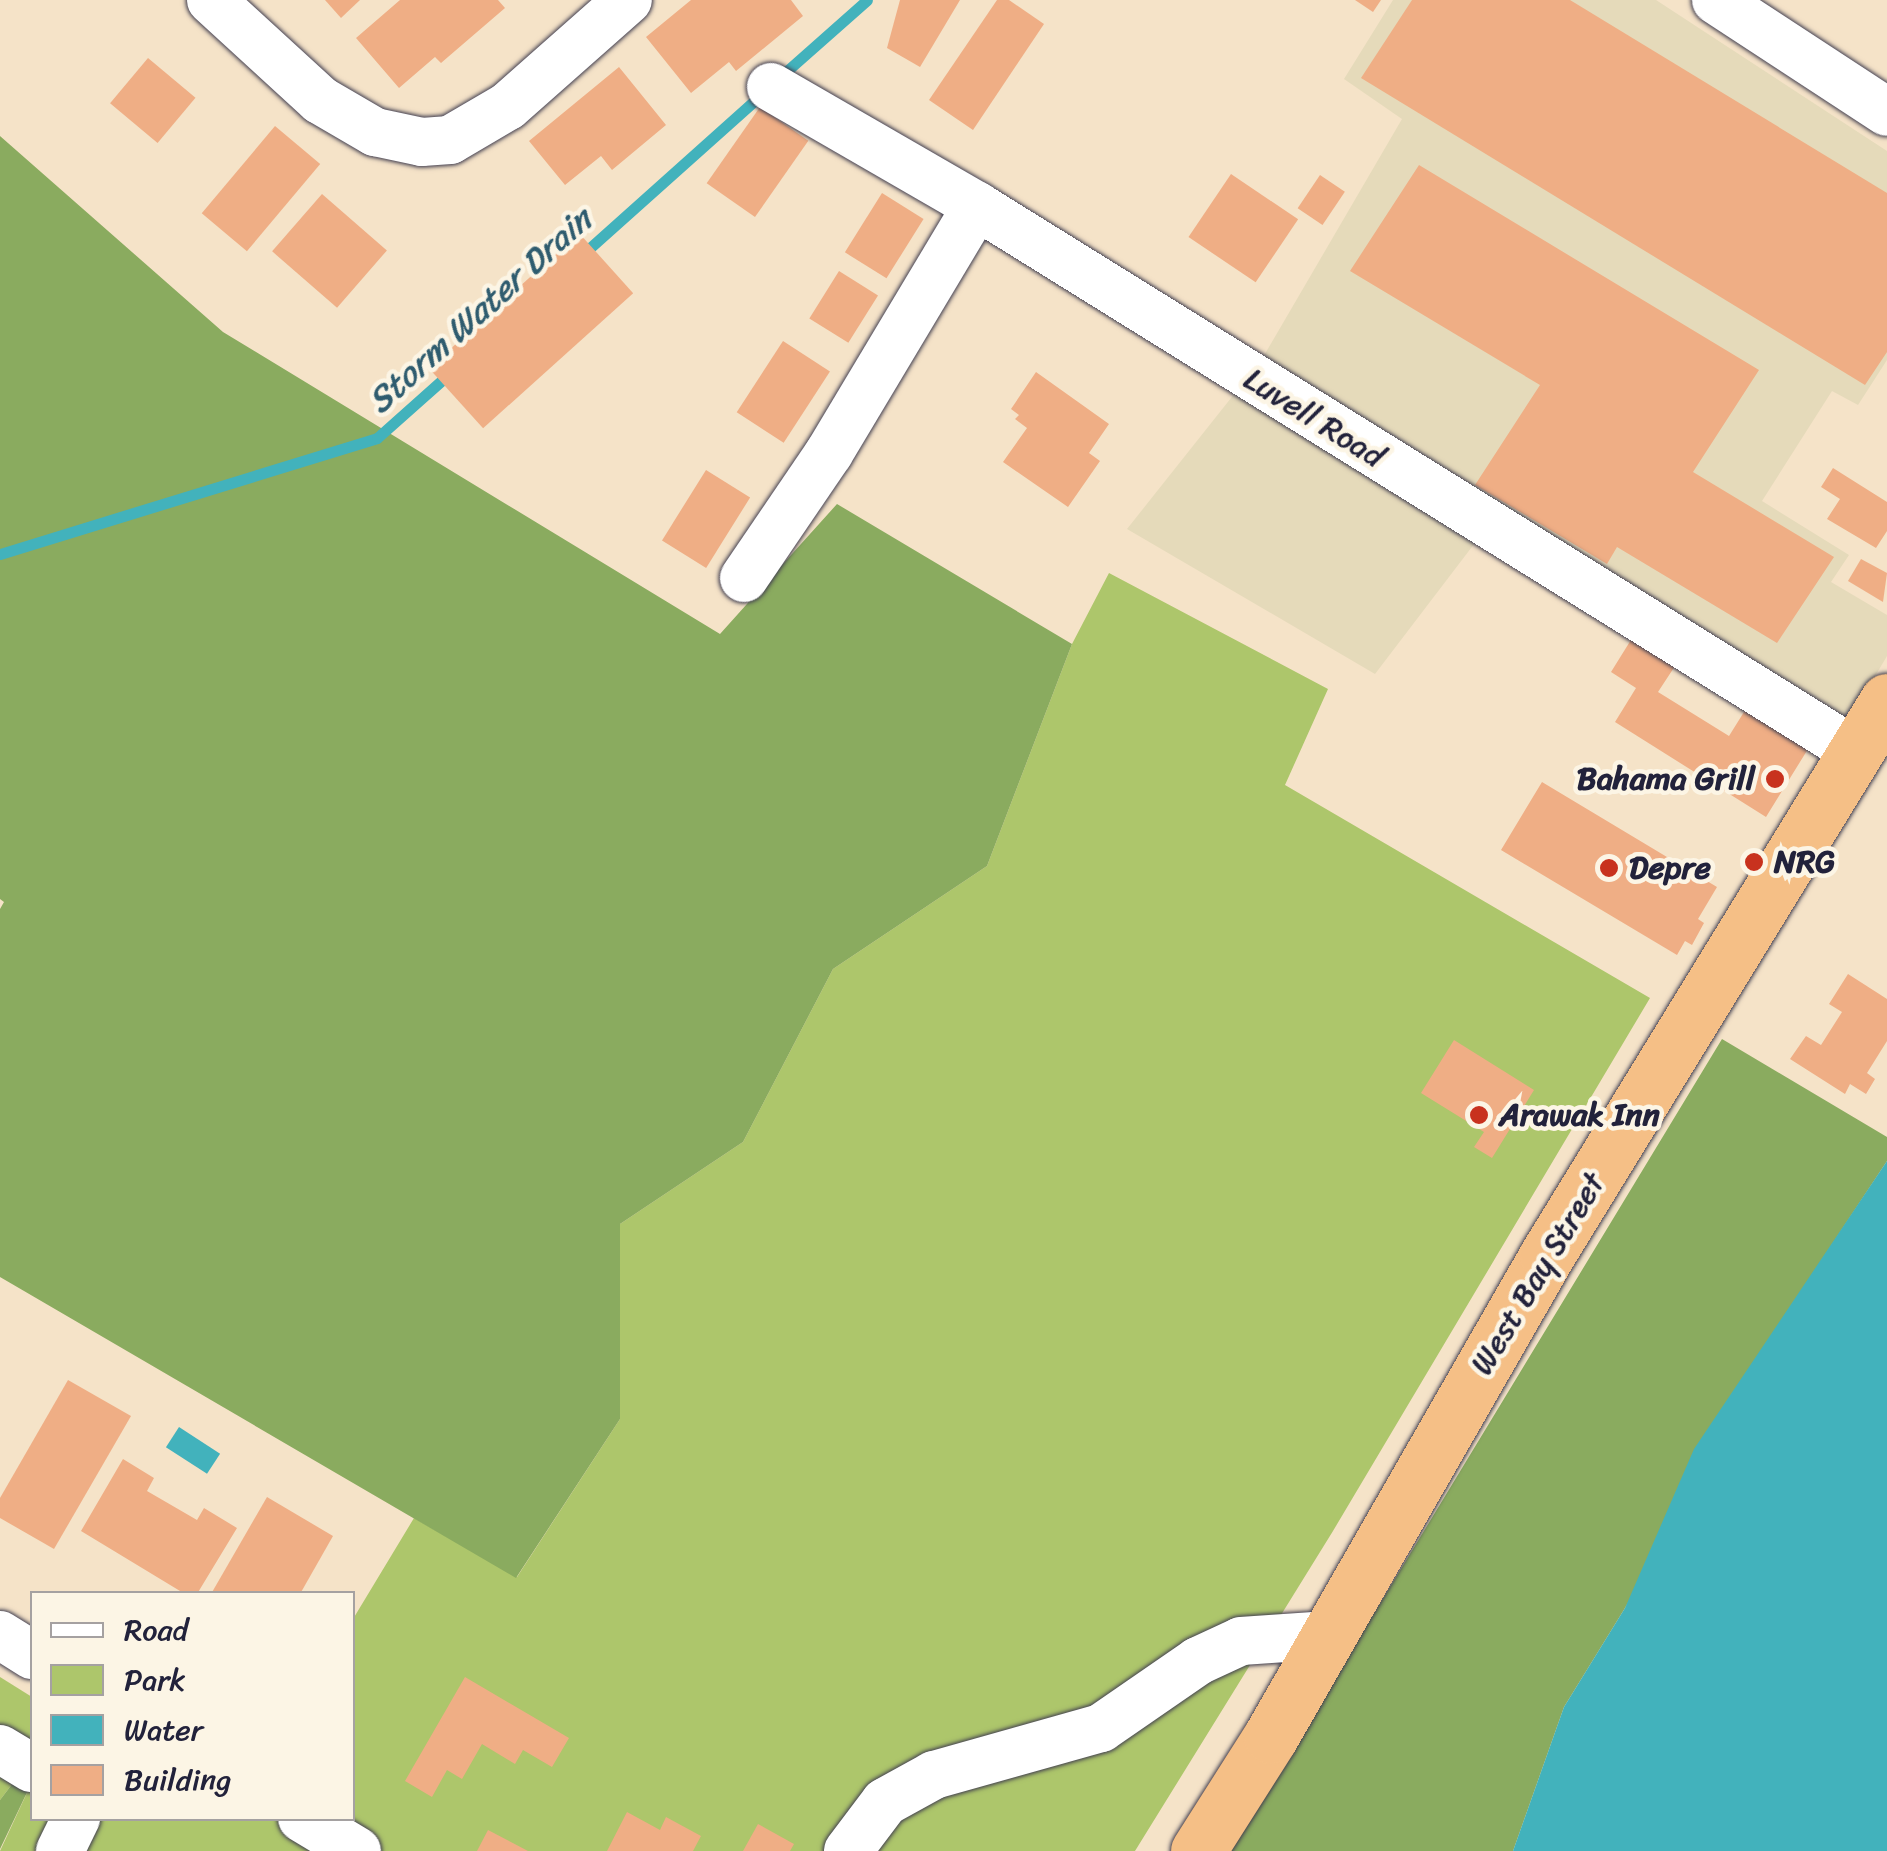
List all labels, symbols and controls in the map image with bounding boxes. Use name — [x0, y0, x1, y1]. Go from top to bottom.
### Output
water label: Storm Water Drain — [358, 198, 600, 422]
street label: Luvell Road — [1237, 360, 1391, 476]
place label: Bahama Grill — [1577, 760, 1755, 798]
marker: Bahama Grill — [1764, 768, 1786, 790]
place label: NRG — [1774, 843, 1836, 881]
place label: Depre — [1629, 849, 1711, 887]
marker: NRG — [1743, 851, 1765, 873]
marker: Depre — [1598, 857, 1620, 879]
place label: Arawak Inn — [1499, 1096, 1660, 1134]
marker: Arawak Inn — [1468, 1104, 1490, 1126]
street label: West Bay Street — [1462, 1165, 1614, 1383]
legend — [30, 1591, 355, 1821]
text: Road — [124, 1603, 188, 1657]
text: Park — [124, 1653, 186, 1707]
text: Water — [124, 1703, 203, 1757]
text: Building — [124, 1753, 231, 1807]

